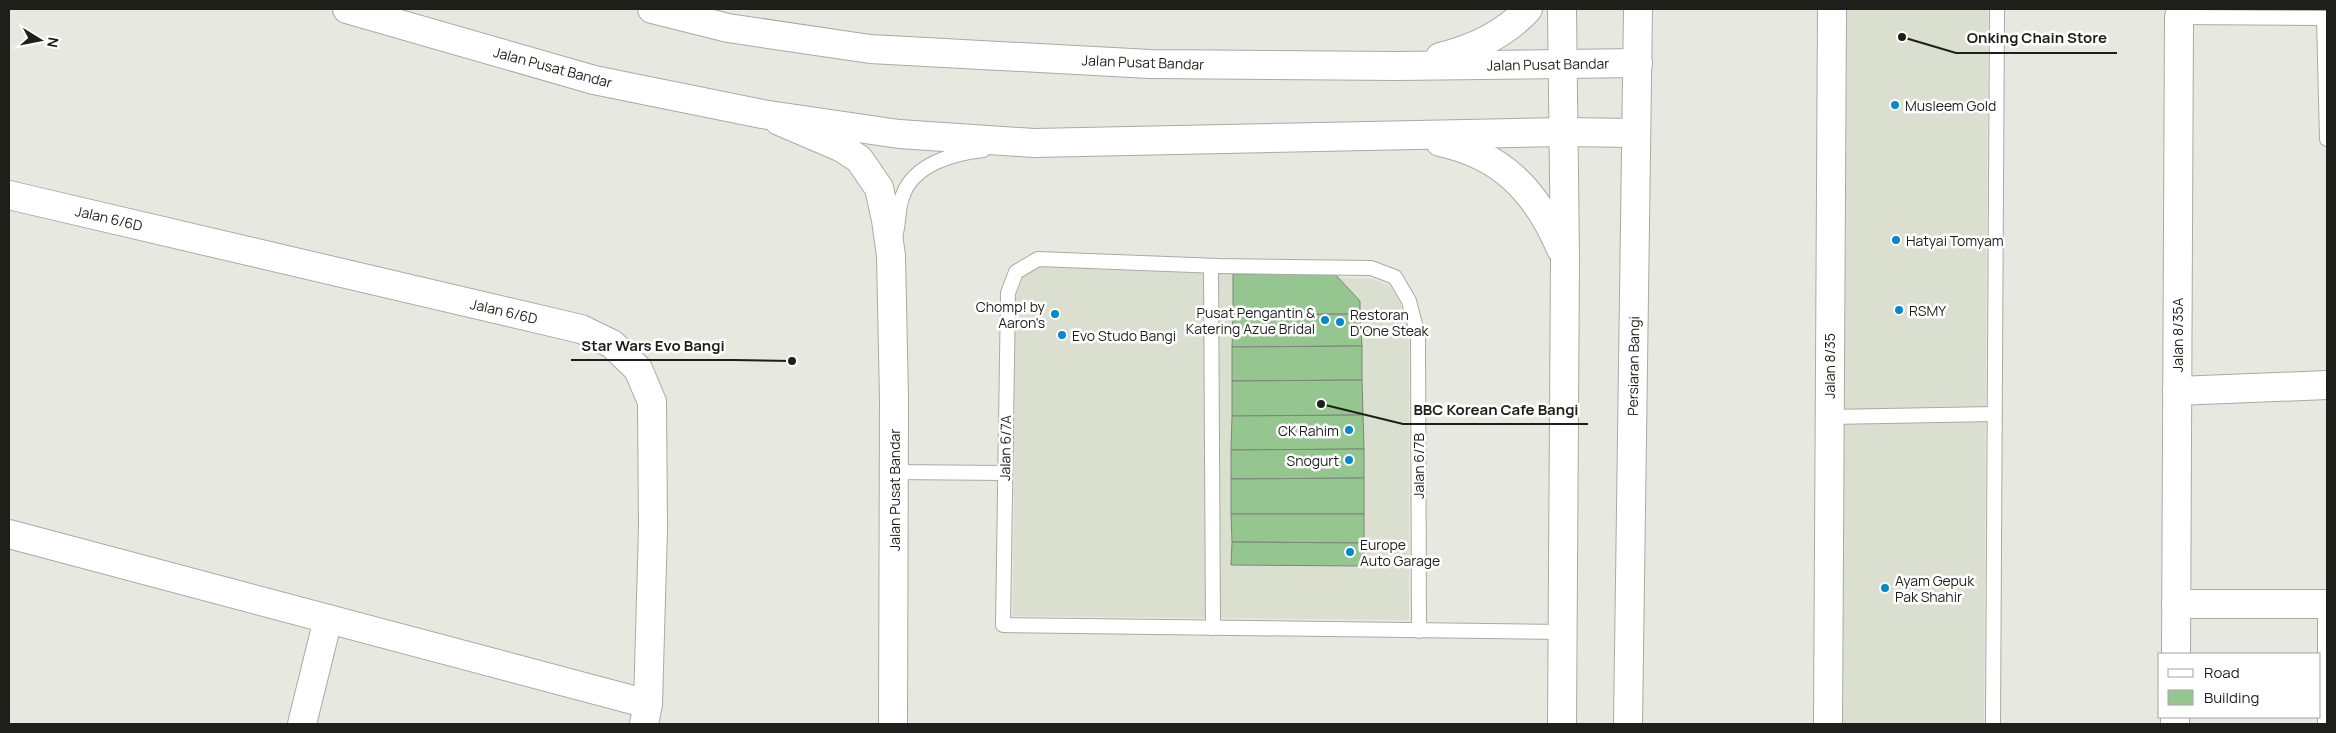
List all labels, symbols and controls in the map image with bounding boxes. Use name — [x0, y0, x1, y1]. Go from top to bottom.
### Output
north arrow — [15, 15, 65, 65]
callout: Onking Chain Store — [1956, 23, 2117, 53]
text: Onking Chain Store — [1967, 27, 2107, 48]
text: N — [43, 36, 64, 49]
street label: Jalan Pusat Bandar — [491, 42, 615, 92]
street label: Jalan Pusat Bandar — [1081, 50, 1205, 74]
street label: Jalan Pusat Bandar — [1487, 53, 1609, 75]
place label: Musleem Gold — [1905, 96, 1996, 115]
marker: Musleem Gold — [1889, 99, 1901, 111]
street label: Jalan 6/6D — [73, 201, 145, 235]
place label: Hatyai Tomyam — [1906, 231, 2004, 250]
marker: Hatyai Tomyam — [1890, 234, 1902, 246]
street label: Jalan 6/6D — [468, 294, 540, 328]
place label: Chomp! by Aaron's — [976, 297, 1046, 332]
street label: Jalan 8/35A — [2168, 298, 2187, 372]
place label: RSMY — [1909, 301, 1946, 320]
place label: Pusat Pengantin & Katering Azue Bridal — [1186, 303, 1315, 338]
marker: RSMY — [1893, 304, 1905, 316]
place label: Restoran D'One Steak — [1350, 305, 1430, 340]
marker: Chomp! by Aaron's — [1049, 308, 1061, 320]
marker: Pusat Pengantin & Katering Azue Bridal — [1319, 314, 1331, 326]
marker: Restoran D'One Steak — [1334, 316, 1346, 328]
street label: Persiaran Bangi — [1623, 316, 1643, 416]
place label: Evo Studo Bangi — [1072, 326, 1176, 345]
marker: Evo Studo Bangi — [1056, 329, 1068, 341]
callout: Star Wars Evo Bangi — [571, 330, 734, 360]
street label: Jalan 8/35 — [1820, 333, 1839, 399]
text: Star Wars Evo Bangi — [581, 335, 725, 356]
callout: BBC Korean Cafe Bangi — [1403, 394, 1588, 424]
text: BBC Korean Cafe Bangi — [1413, 399, 1579, 420]
street label: Jalan 6/7A — [995, 415, 1015, 481]
place label: CK Rahim — [1278, 421, 1339, 440]
marker: CK Rahim — [1343, 424, 1355, 436]
street label: Jalan Pusat Bandar — [885, 429, 904, 551]
street label: Jalan 6/7B — [1409, 433, 1428, 499]
place label: Snogurt — [1287, 451, 1339, 470]
marker: Snogurt — [1343, 454, 1355, 466]
place label: Europe Auto Garage — [1360, 535, 1440, 570]
marker: Europe Auto Garage — [1344, 546, 1356, 558]
place label: Ayam Gepuk Pak Shahir — [1895, 571, 1975, 606]
marker: Ayam Gepuk Pak Shahir — [1879, 582, 1891, 594]
legend — [2158, 653, 2321, 718]
text: Road — [2204, 662, 2240, 683]
text: Building — [2204, 687, 2259, 708]

